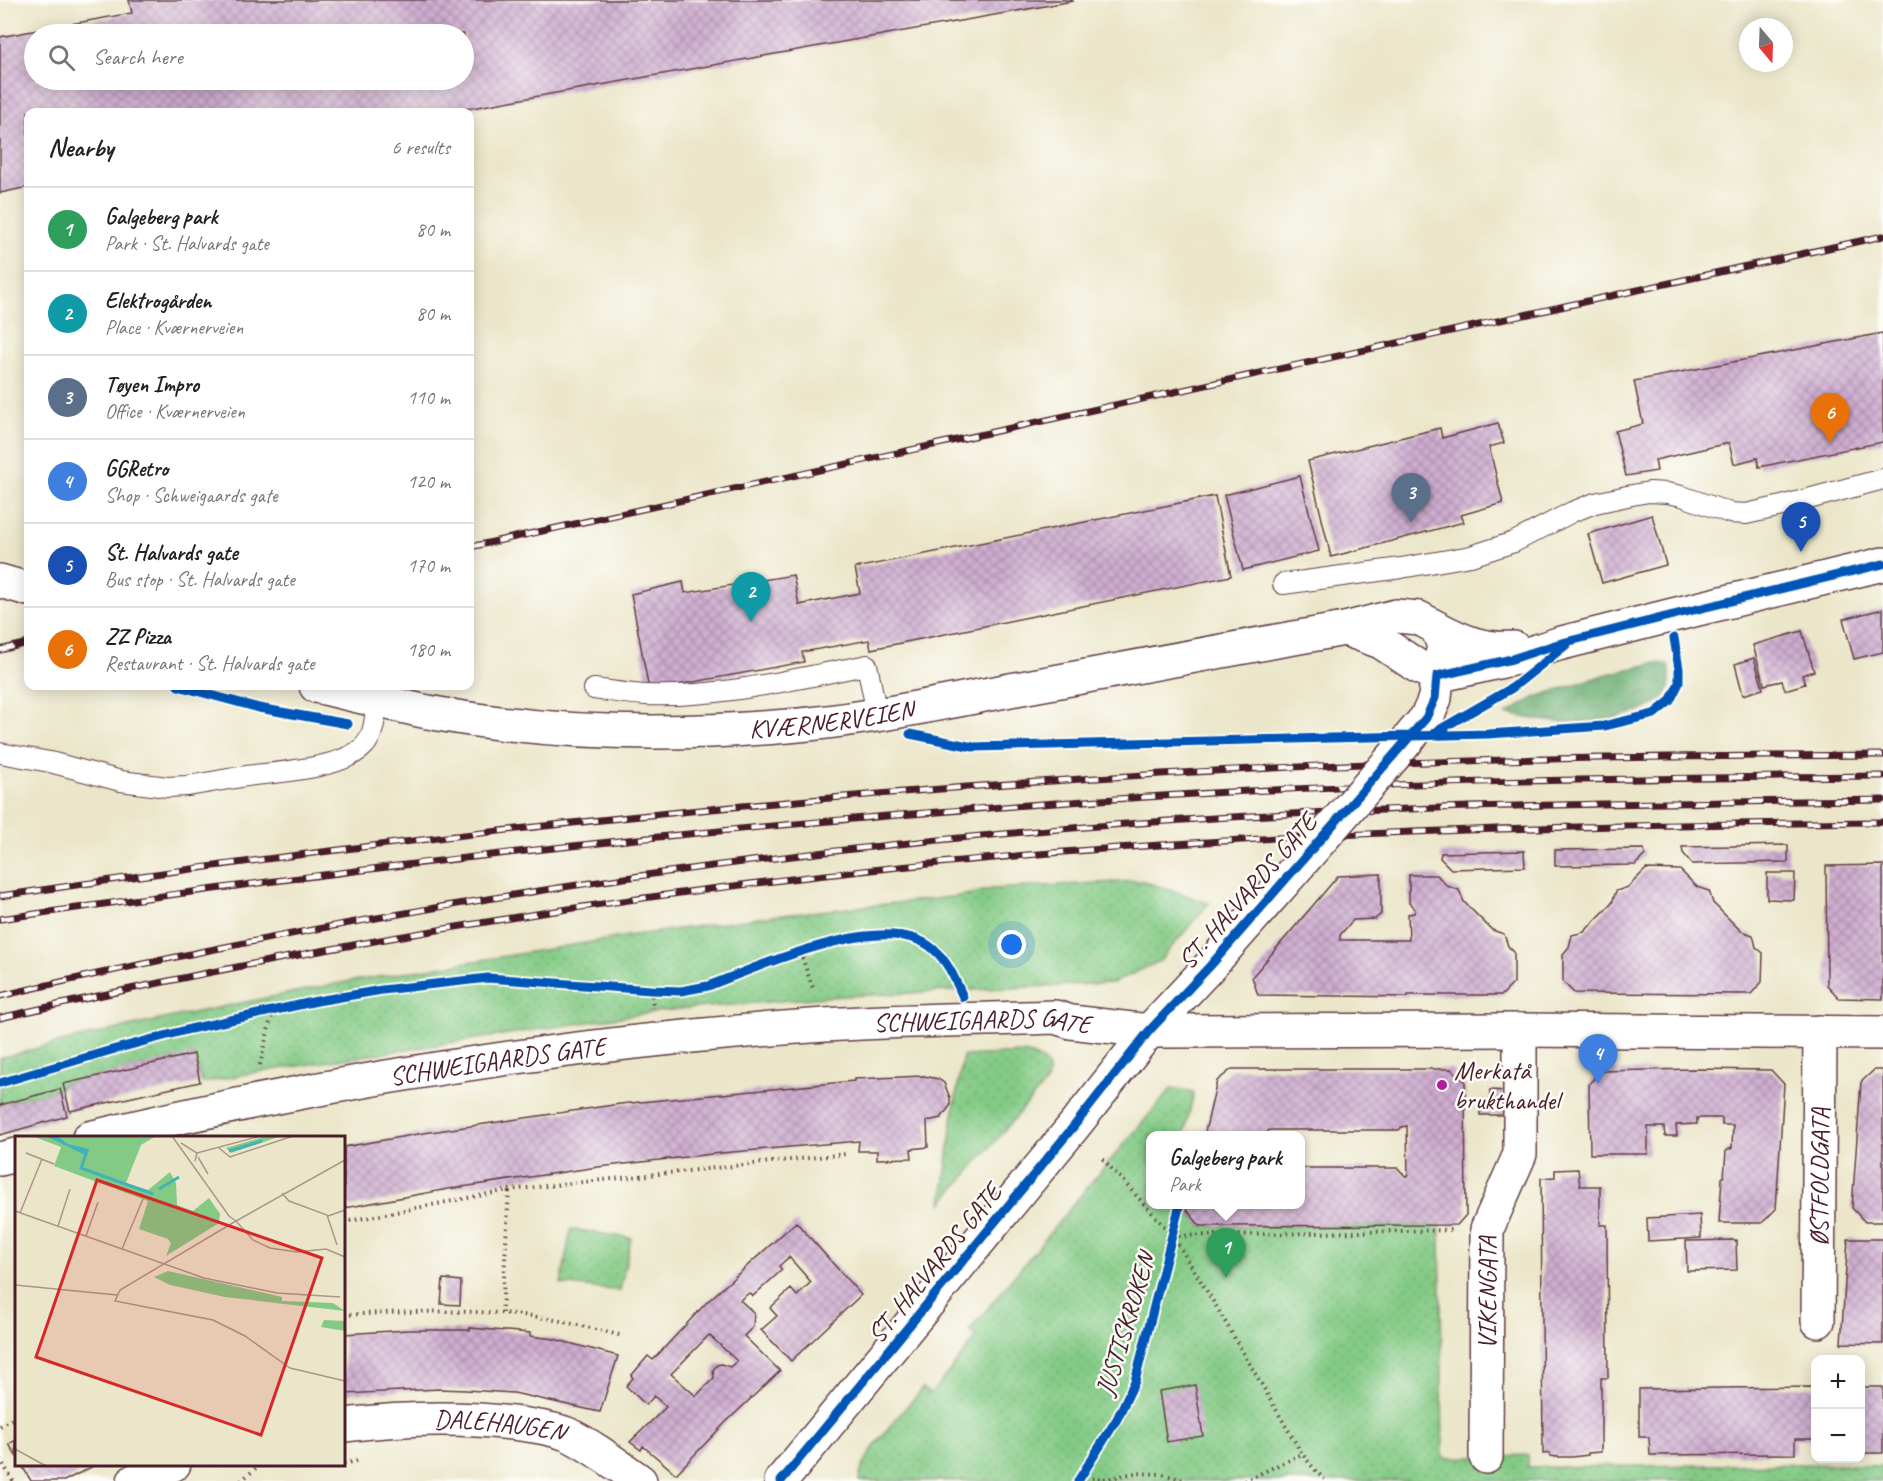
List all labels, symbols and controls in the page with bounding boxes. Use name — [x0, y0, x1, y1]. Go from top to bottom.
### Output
north arrow — [1739, 18, 1793, 72]
search box — [24, 24, 474, 90]
icon: search — [45, 41, 78, 74]
text: Search here — [93, 43, 183, 71]
text: Nearby — [48, 131, 113, 164]
text: 6 results — [391, 135, 450, 160]
text: Galgeberg park — [105, 203, 218, 231]
text: 1 — [63, 217, 72, 242]
text: 80 m — [416, 217, 450, 242]
text: Park · St. Halvards gate — [105, 231, 269, 256]
text: Elektrogården — [105, 287, 211, 315]
text: 2 — [63, 301, 72, 326]
text: 80 m — [416, 301, 450, 326]
text: Place · Kværnerveien — [105, 315, 243, 340]
text: Tøyen Impro — [105, 371, 199, 399]
text: 3 — [63, 385, 72, 410]
text: 110 m — [407, 385, 450, 410]
pin: 6 — [1810, 394, 1850, 443]
text: Office · Kværnerveien — [105, 399, 245, 424]
text: GGRetro — [105, 455, 168, 483]
text: 4 — [63, 469, 72, 494]
text: 120 m — [407, 469, 450, 494]
pin: 3 — [1392, 474, 1430, 523]
text: Shop · Schweigaards gate — [105, 483, 278, 508]
pin: 5 — [1782, 502, 1820, 552]
text: St. Halvards gate — [105, 539, 238, 567]
text: 5 — [63, 553, 72, 578]
text: 170 m — [407, 553, 450, 578]
text: Bus stop · St. Halvards gate — [105, 567, 295, 592]
pin: 2 — [732, 572, 771, 622]
text: ZZ Pizza — [105, 623, 171, 651]
text: 6 — [63, 637, 72, 662]
text: 180 m — [407, 637, 450, 662]
text: Restaurant · St. Halvards gate — [105, 651, 315, 676]
street label: KVÆRNERVEIEN — [748, 692, 920, 746]
street label: ST. HALVARDS GATE — [1171, 804, 1326, 976]
your location — [997, 930, 1026, 959]
street label: SCHWEIGAARDS GATE — [873, 1001, 1096, 1042]
street label: SCHWEIGAARDS GATE — [387, 1029, 611, 1093]
pin: 4 — [1578, 1034, 1618, 1084]
place label: Merkatå brukthandel — [1454, 1054, 1564, 1117]
marker: Merkatå brukthandel — [1435, 1078, 1449, 1092]
street label: ØSTFOLDGATA — [1803, 1107, 1836, 1246]
popup — [1146, 1131, 1305, 1209]
inset map — [15, 1136, 345, 1466]
text: Galgeberg park — [1169, 1144, 1282, 1172]
text: Park — [1169, 1172, 1201, 1197]
street label: ST. HALVARDS GATE — [860, 1174, 1011, 1350]
pin: 1 — [1206, 1228, 1246, 1278]
street label: VIKENGATA — [1470, 1234, 1504, 1350]
street label: JUSTISKROKEN — [1088, 1245, 1164, 1401]
map controls — [1811, 1355, 1865, 1463]
button: + — [1811, 1355, 1865, 1409]
street label: DALEHAUGEN — [434, 1403, 573, 1450]
button: − — [1811, 1409, 1865, 1463]

